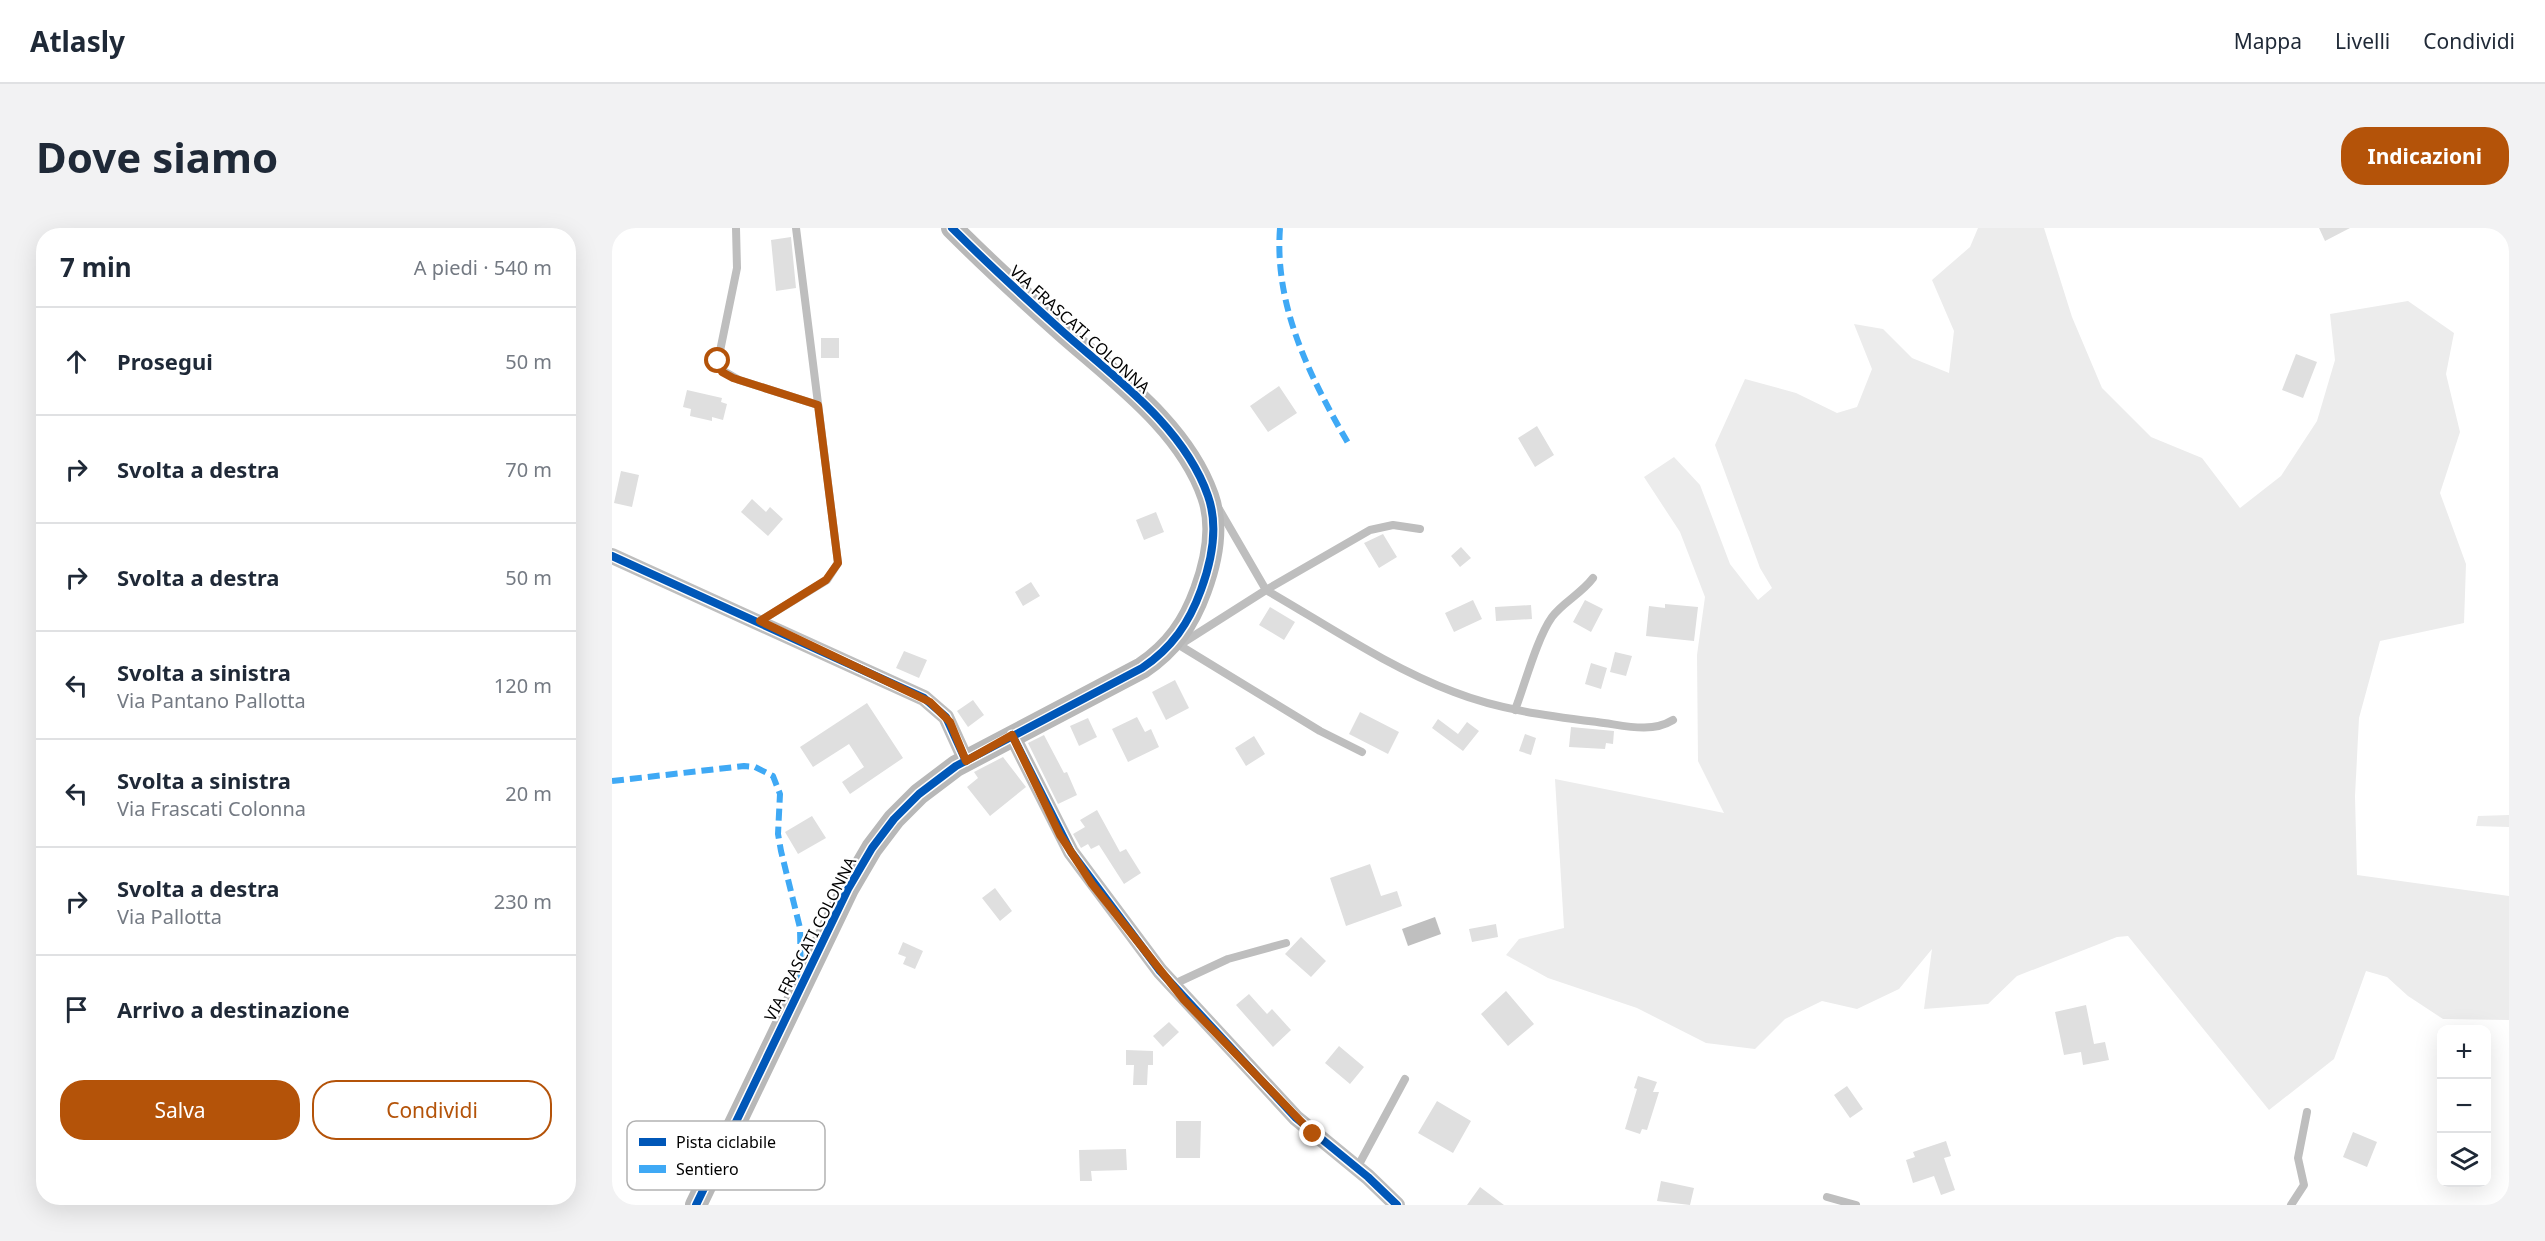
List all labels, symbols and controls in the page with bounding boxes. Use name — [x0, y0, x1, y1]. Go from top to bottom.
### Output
text: Atlasly — [30, 22, 125, 60]
text: Mappa — [2234, 27, 2302, 55]
text: Livelli — [2335, 27, 2390, 55]
text: Condividi — [2423, 27, 2515, 55]
button: Indicazioni — [2341, 127, 2509, 185]
text: Dove siamo — [36, 128, 278, 185]
text: 7 min — [60, 249, 132, 285]
text: A piedi · 540 m — [414, 254, 552, 281]
street label: VIA FRASCATI COLONNA — [1005, 260, 1155, 399]
icon: ahead — [60, 345, 93, 378]
text: Prosegui — [117, 346, 213, 376]
route start — [704, 347, 730, 373]
text: 50 m — [505, 348, 552, 375]
icon: right — [60, 453, 93, 486]
text: Svolta a destra — [117, 454, 280, 484]
text: 70 m — [505, 456, 552, 483]
icon: right — [60, 561, 93, 594]
text: Svolta a destra — [117, 562, 280, 592]
text: 50 m — [505, 564, 552, 591]
text: Svolta a sinistra — [117, 657, 291, 687]
icon: left — [60, 669, 93, 702]
text: 120 m — [494, 672, 552, 699]
text: Via Pantano Pallotta — [117, 687, 306, 714]
text: Svolta a sinistra — [117, 765, 291, 795]
icon: left — [60, 777, 93, 810]
text: 20 m — [505, 780, 552, 807]
text: Via Frascati Colonna — [117, 795, 306, 822]
street label: VIA FRASCATI COLONNA — [759, 852, 861, 1025]
text: Svolta a destra — [117, 873, 280, 903]
icon: right — [60, 885, 93, 918]
text: 230 m — [494, 888, 552, 915]
text: Via Pallotta — [117, 903, 222, 930]
icon: arrive — [60, 993, 93, 1026]
text: Arrivo a destinazione — [117, 994, 350, 1024]
map controls — [2437, 1025, 2491, 1187]
button: + — [2437, 1025, 2491, 1079]
button: − — [2437, 1079, 2491, 1133]
button: Salva — [60, 1080, 300, 1140]
button: Condividi — [312, 1080, 552, 1140]
route end — [1299, 1120, 1325, 1146]
legend — [627, 1121, 825, 1190]
text: Pista ciclabile — [676, 1131, 776, 1153]
button: layers — [2437, 1133, 2491, 1187]
text: Sentiero — [676, 1158, 739, 1180]

